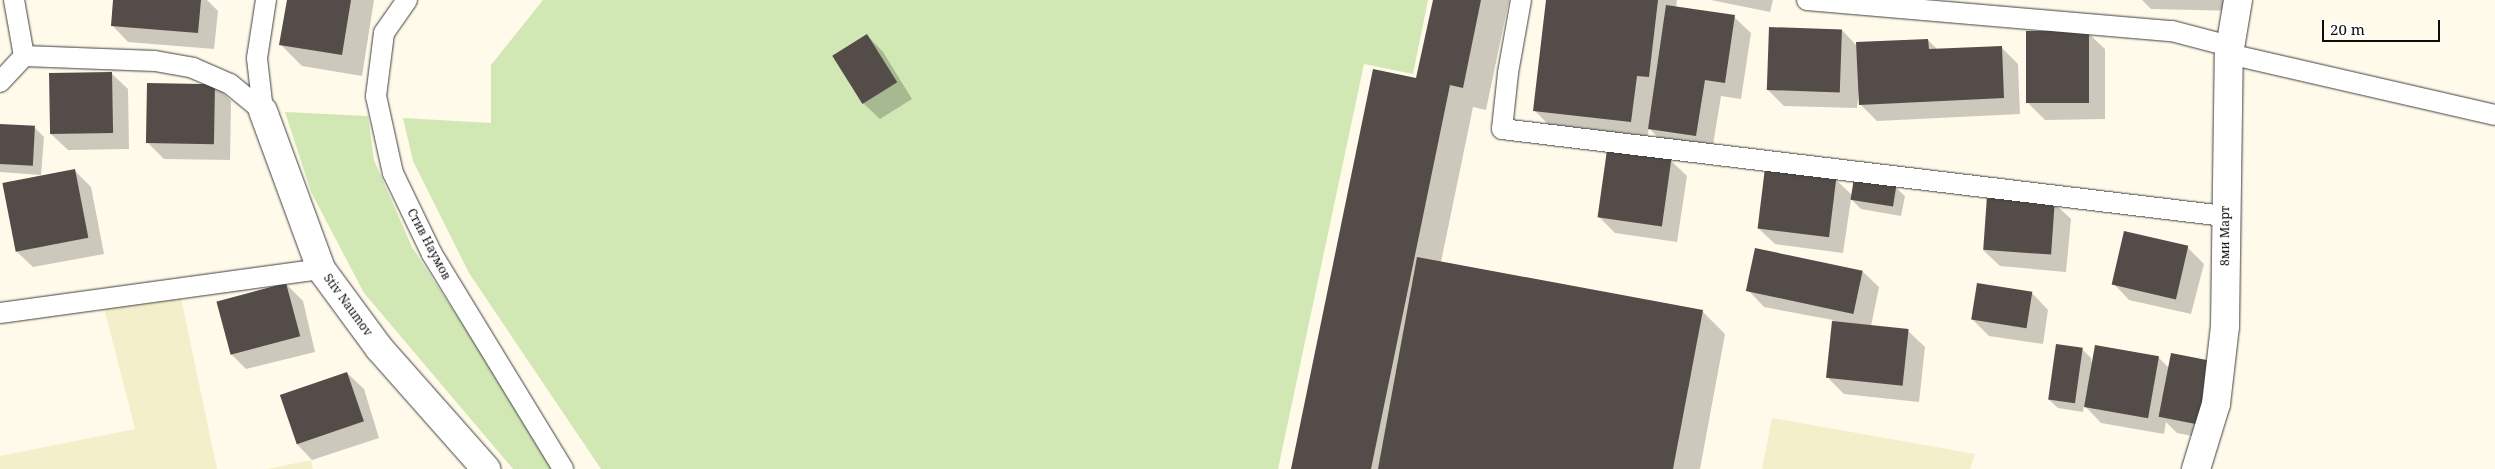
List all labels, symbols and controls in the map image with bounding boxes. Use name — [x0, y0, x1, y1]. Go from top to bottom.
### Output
scale bar — [2325, 10, 2442, 42]
text: 20 m — [2330, 19, 2365, 39]
street label: Стив Наумов — [404, 206, 454, 282]
street label: 8ми Март — [2218, 206, 2232, 266]
street label: Stiv Naumov — [321, 271, 375, 339]

